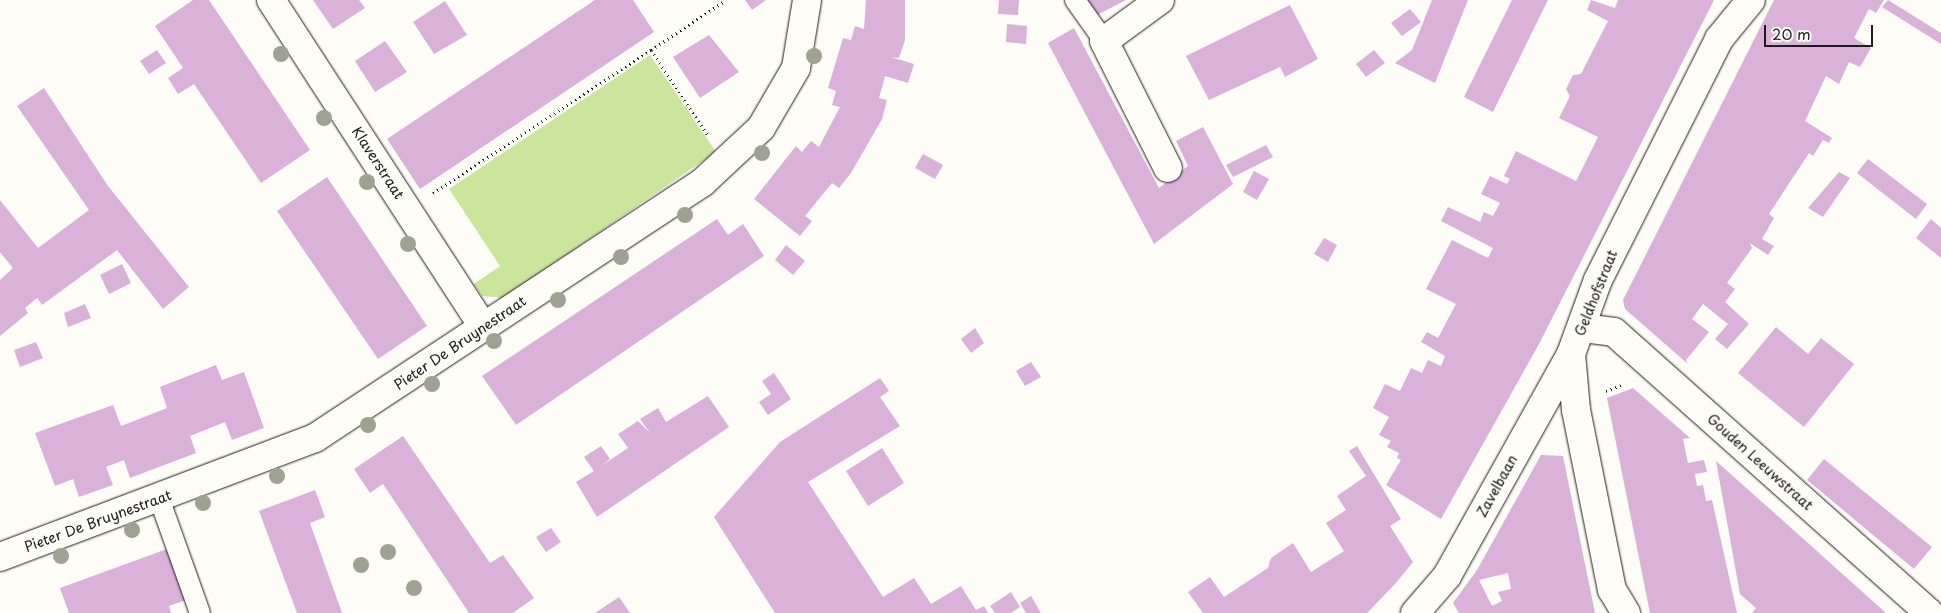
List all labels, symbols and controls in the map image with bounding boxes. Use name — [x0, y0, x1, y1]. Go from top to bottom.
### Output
scale bar — [1766, 15, 1875, 47]
text: 20 m — [1772, 22, 1811, 45]
street label: Klaverstraat — [348, 124, 408, 202]
street label: Geldhofstraat — [1571, 248, 1621, 338]
street label: Pieter De Bruynestraat — [391, 293, 529, 393]
street label: Gouden Leeuwstraat — [1703, 410, 1817, 514]
street label: Zavelbaan — [1473, 452, 1521, 520]
street label: Pieter De Bruynestraat — [22, 487, 174, 555]

